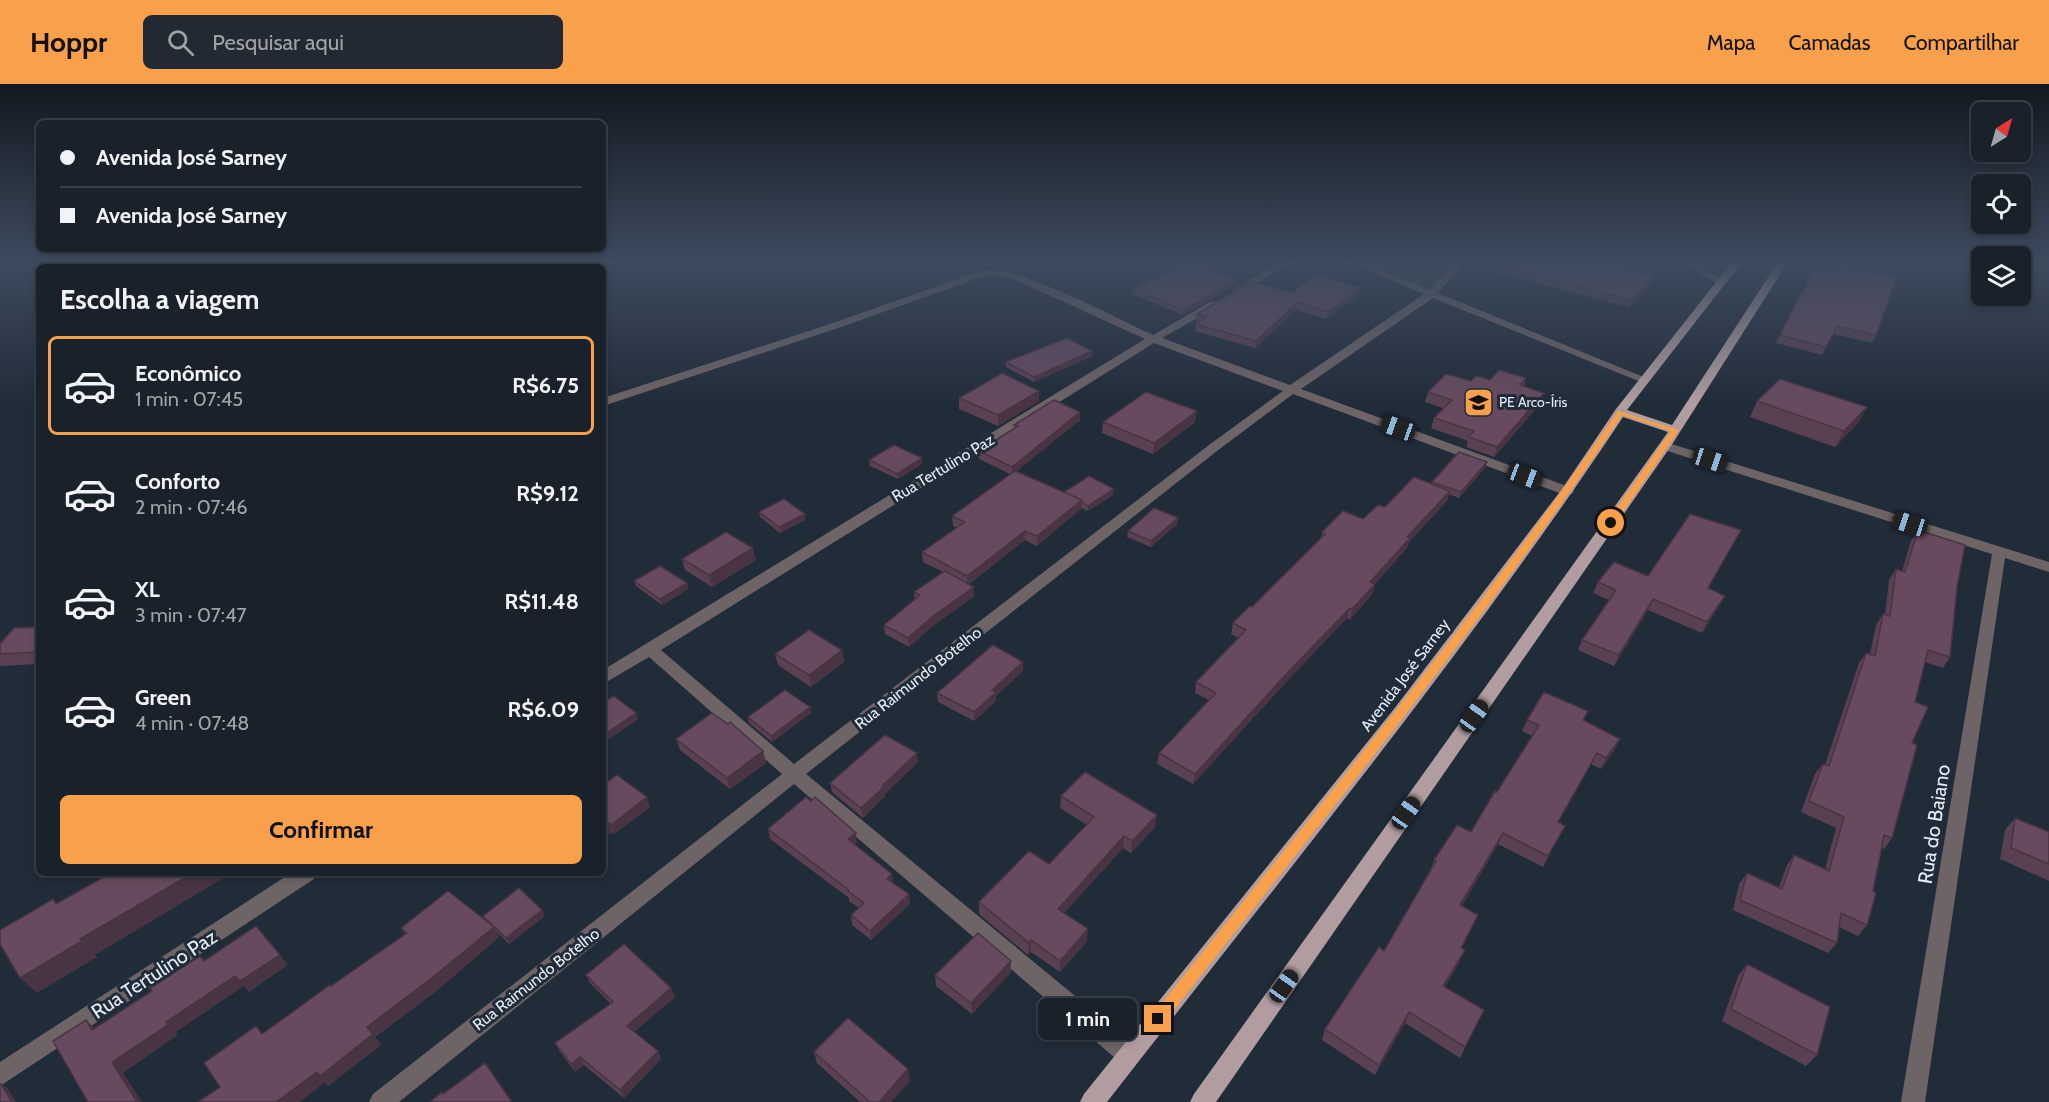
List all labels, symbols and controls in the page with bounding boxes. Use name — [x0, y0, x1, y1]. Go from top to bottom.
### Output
search box — [143, 15, 563, 69]
text: Hoppr — [30, 25, 107, 59]
icon: search — [164, 26, 197, 59]
text: Pesquisar aqui — [212, 29, 344, 56]
text: Mapa — [1707, 30, 1755, 55]
text: Camadas — [1788, 30, 1870, 55]
text: Compartilhar — [1903, 30, 2019, 55]
north arrow — [1971, 102, 2031, 162]
map controls — [1971, 102, 2031, 306]
text: Avenida José Sarney — [96, 144, 287, 171]
button: locate — [1971, 174, 2031, 234]
text: Avenida José Sarney — [96, 202, 287, 229]
button: layers — [1971, 246, 2031, 306]
text: Escolha a viagem — [60, 283, 259, 316]
icon: car — [63, 359, 117, 413]
text: Econômico — [135, 360, 241, 387]
text: R$6.75 — [512, 372, 579, 399]
school or university icon: PE Arco-Íris — [1462, 386, 1494, 418]
text: 1 min · 07:45 — [135, 387, 243, 411]
place label: PE Arco-Íris — [1499, 393, 1568, 411]
car — [1378, 413, 1418, 443]
street label: Rua Tertulino Paz — [888, 430, 998, 506]
car — [1690, 446, 1730, 474]
car — [1505, 461, 1545, 491]
icon: car — [63, 467, 117, 521]
text: Conforto — [135, 468, 220, 495]
text: R$9.12 — [516, 480, 579, 507]
text: 2 min · 07:46 — [135, 495, 248, 519]
route start — [1597, 509, 1624, 536]
car — [1890, 510, 1930, 538]
icon: car — [63, 575, 117, 629]
text: XL — [135, 576, 160, 603]
text: R$11.48 — [504, 588, 579, 615]
text: 3 min · 07:47 — [135, 603, 247, 627]
street label: Avenida José Sarney — [1356, 615, 1454, 735]
street label: Rua Raimundo Botelho — [851, 623, 985, 733]
icon: car — [63, 683, 117, 737]
text: Green — [135, 684, 191, 711]
text: R$6.09 — [508, 696, 579, 723]
car — [1456, 696, 1492, 736]
text: 4 min · 07:48 — [135, 711, 249, 735]
street label: Rua do Baiano — [1913, 763, 1955, 885]
car — [1388, 793, 1424, 833]
button: Confirmar — [60, 795, 582, 864]
street label: Rua Tertulino Paz — [87, 924, 221, 1024]
street label: Rua Raimundo Botelho — [469, 924, 603, 1034]
car — [1266, 966, 1302, 1006]
callout: 1 min — [1038, 998, 1137, 1040]
route end — [1144, 1005, 1171, 1032]
text: 1 min — [1065, 1007, 1110, 1031]

